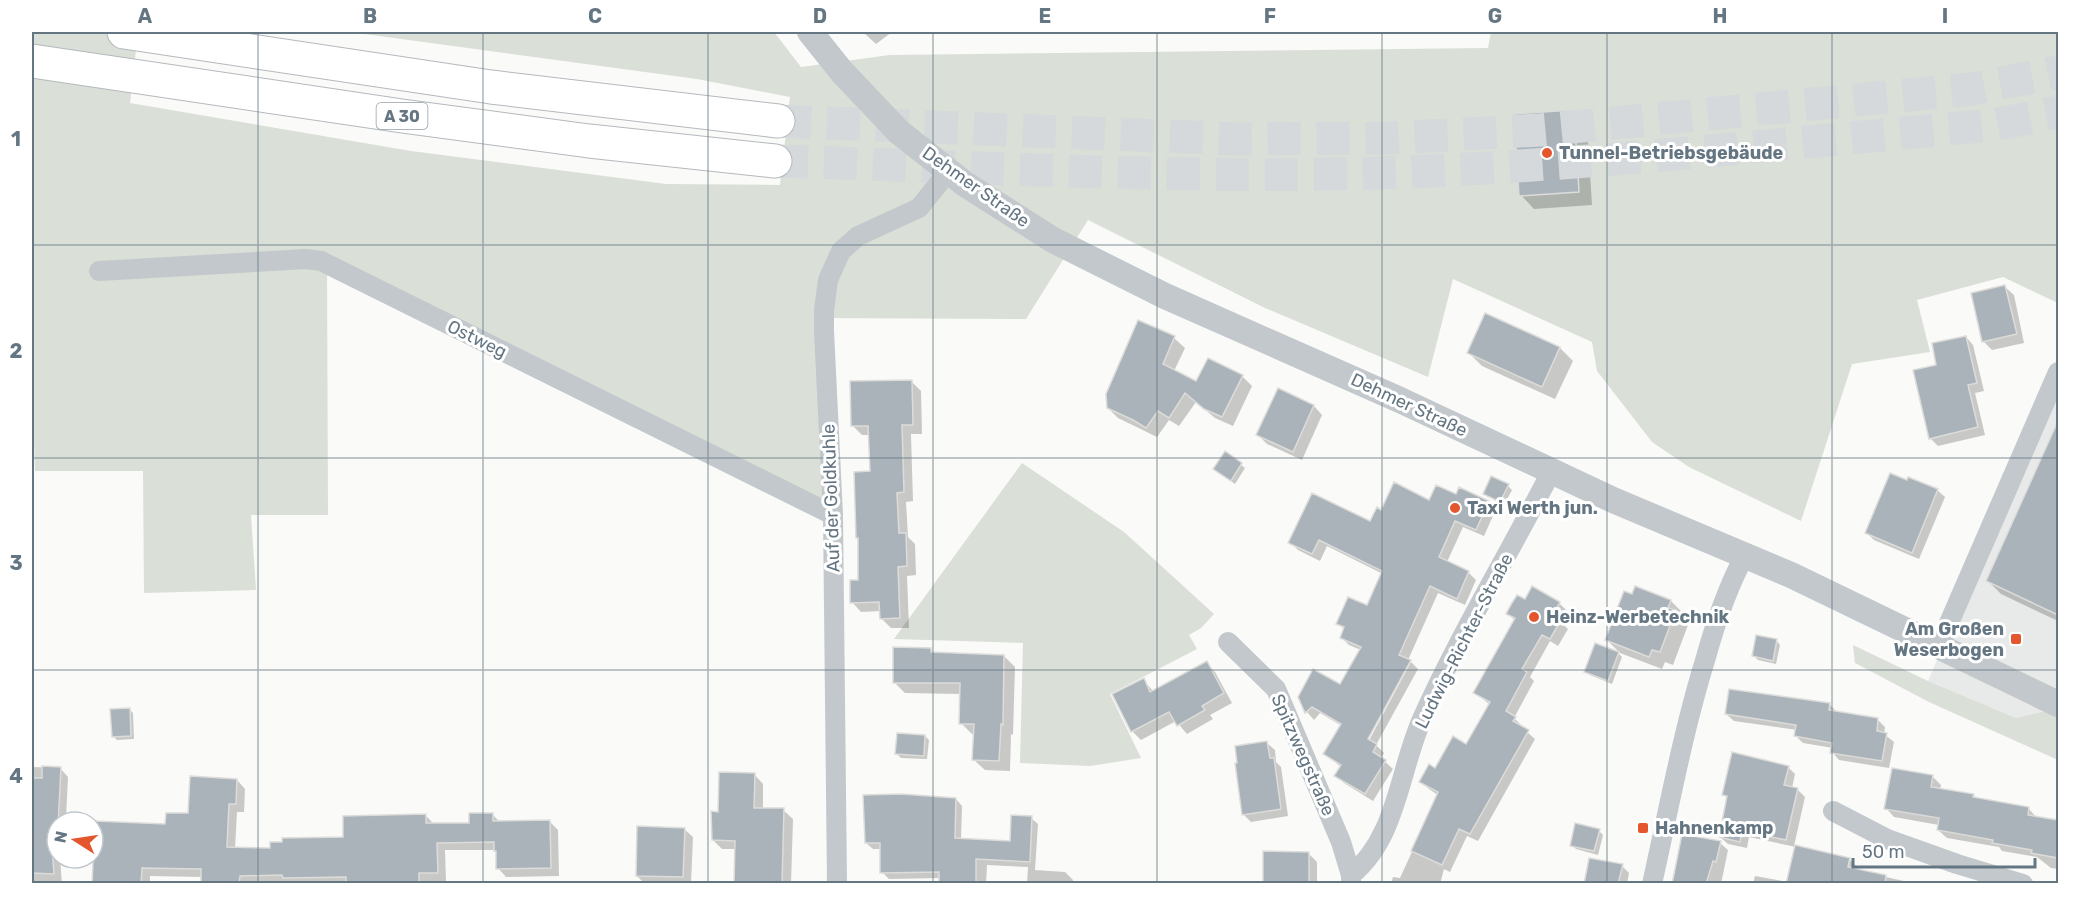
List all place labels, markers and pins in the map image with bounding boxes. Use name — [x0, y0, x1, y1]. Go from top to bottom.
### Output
place label: Tunnel-Betriebsgebäude — [1559, 142, 1784, 164]
marker: Tunnel-Betriebsgebäude — [1540, 146, 1554, 160]
place label: Taxi Werth jun. — [1467, 497, 1598, 519]
marker: Taxi Werth jun. — [1448, 501, 1462, 515]
place label: Heinz-Werbetechnik — [1546, 606, 1730, 628]
marker: Heinz-Werbetechnik — [1527, 610, 1541, 624]
place label: Am Großen Weserbogen — [1894, 618, 2004, 661]
marker: Am Großen Weserbogen — [2009, 632, 2023, 646]
place label: Hahnenkamp — [1655, 817, 1773, 839]
marker: Hahnenkamp — [1636, 821, 1650, 835]

